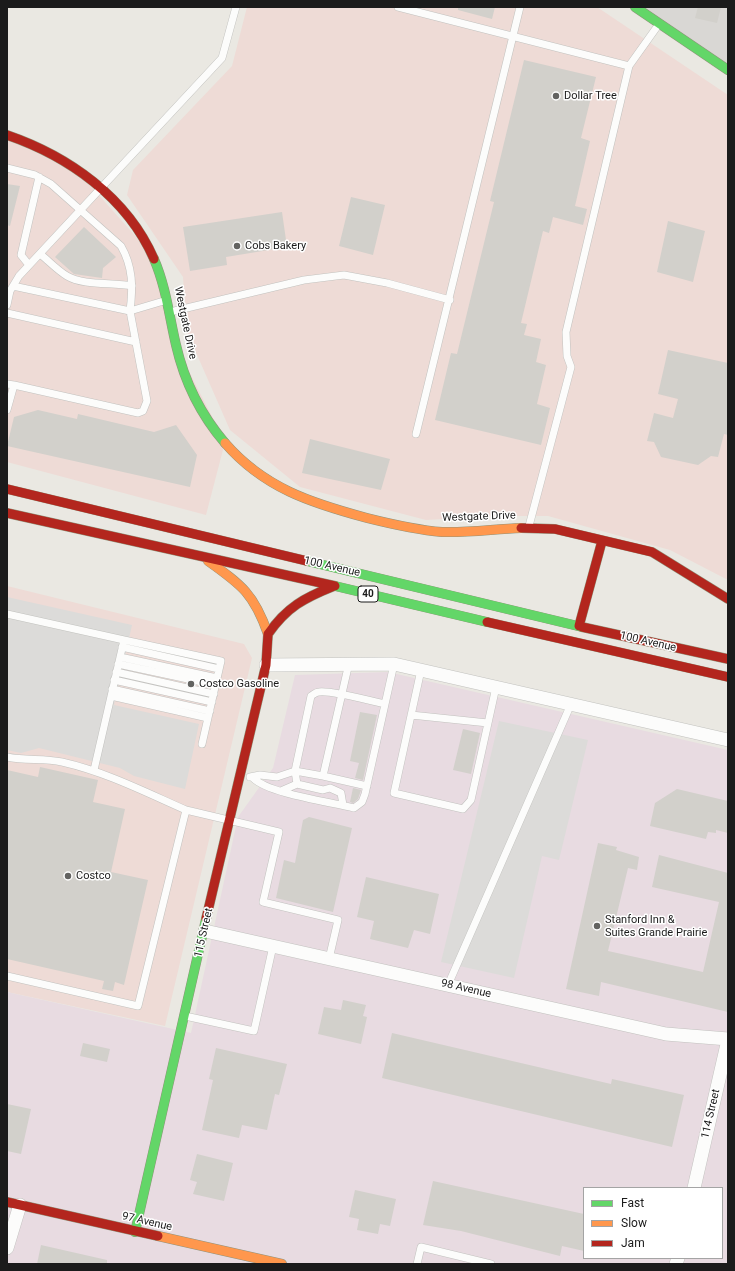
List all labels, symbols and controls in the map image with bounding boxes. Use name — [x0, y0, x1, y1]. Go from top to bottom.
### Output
place label: Dollar Tree — [564, 89, 617, 103]
marker: Dollar Tree — [551, 91, 561, 101]
place label: Cobs Bakery — [245, 239, 306, 253]
marker: Cobs Bakery — [232, 241, 242, 251]
street label: Westgate Drive — [171, 286, 199, 360]
street label: Westgate Drive — [442, 509, 516, 525]
street label: 100 Avenue — [303, 554, 361, 580]
road number: 40 — [358, 586, 378, 602]
street label: 100 Avenue — [619, 629, 677, 655]
place label: Costco Gasoline — [199, 677, 279, 691]
marker: Costco Gasoline — [186, 679, 196, 689]
place label: Costco — [76, 869, 111, 883]
marker: Costco — [63, 871, 73, 881]
street label: 115 Street — [192, 907, 216, 959]
place label: Stanford Inn & Suites Grande Prairie — [605, 913, 707, 939]
marker: Stanford Inn & Suites Grande Prairie — [592, 921, 602, 931]
street label: 98 Avenue — [440, 977, 492, 1001]
street label: 114 Street — [699, 1088, 723, 1140]
legend — [583, 1187, 723, 1259]
text: Fast — [621, 1196, 644, 1210]
street label: 97 Avenue — [121, 1210, 173, 1234]
text: Slow — [621, 1216, 647, 1230]
text: Jam — [621, 1236, 645, 1250]

